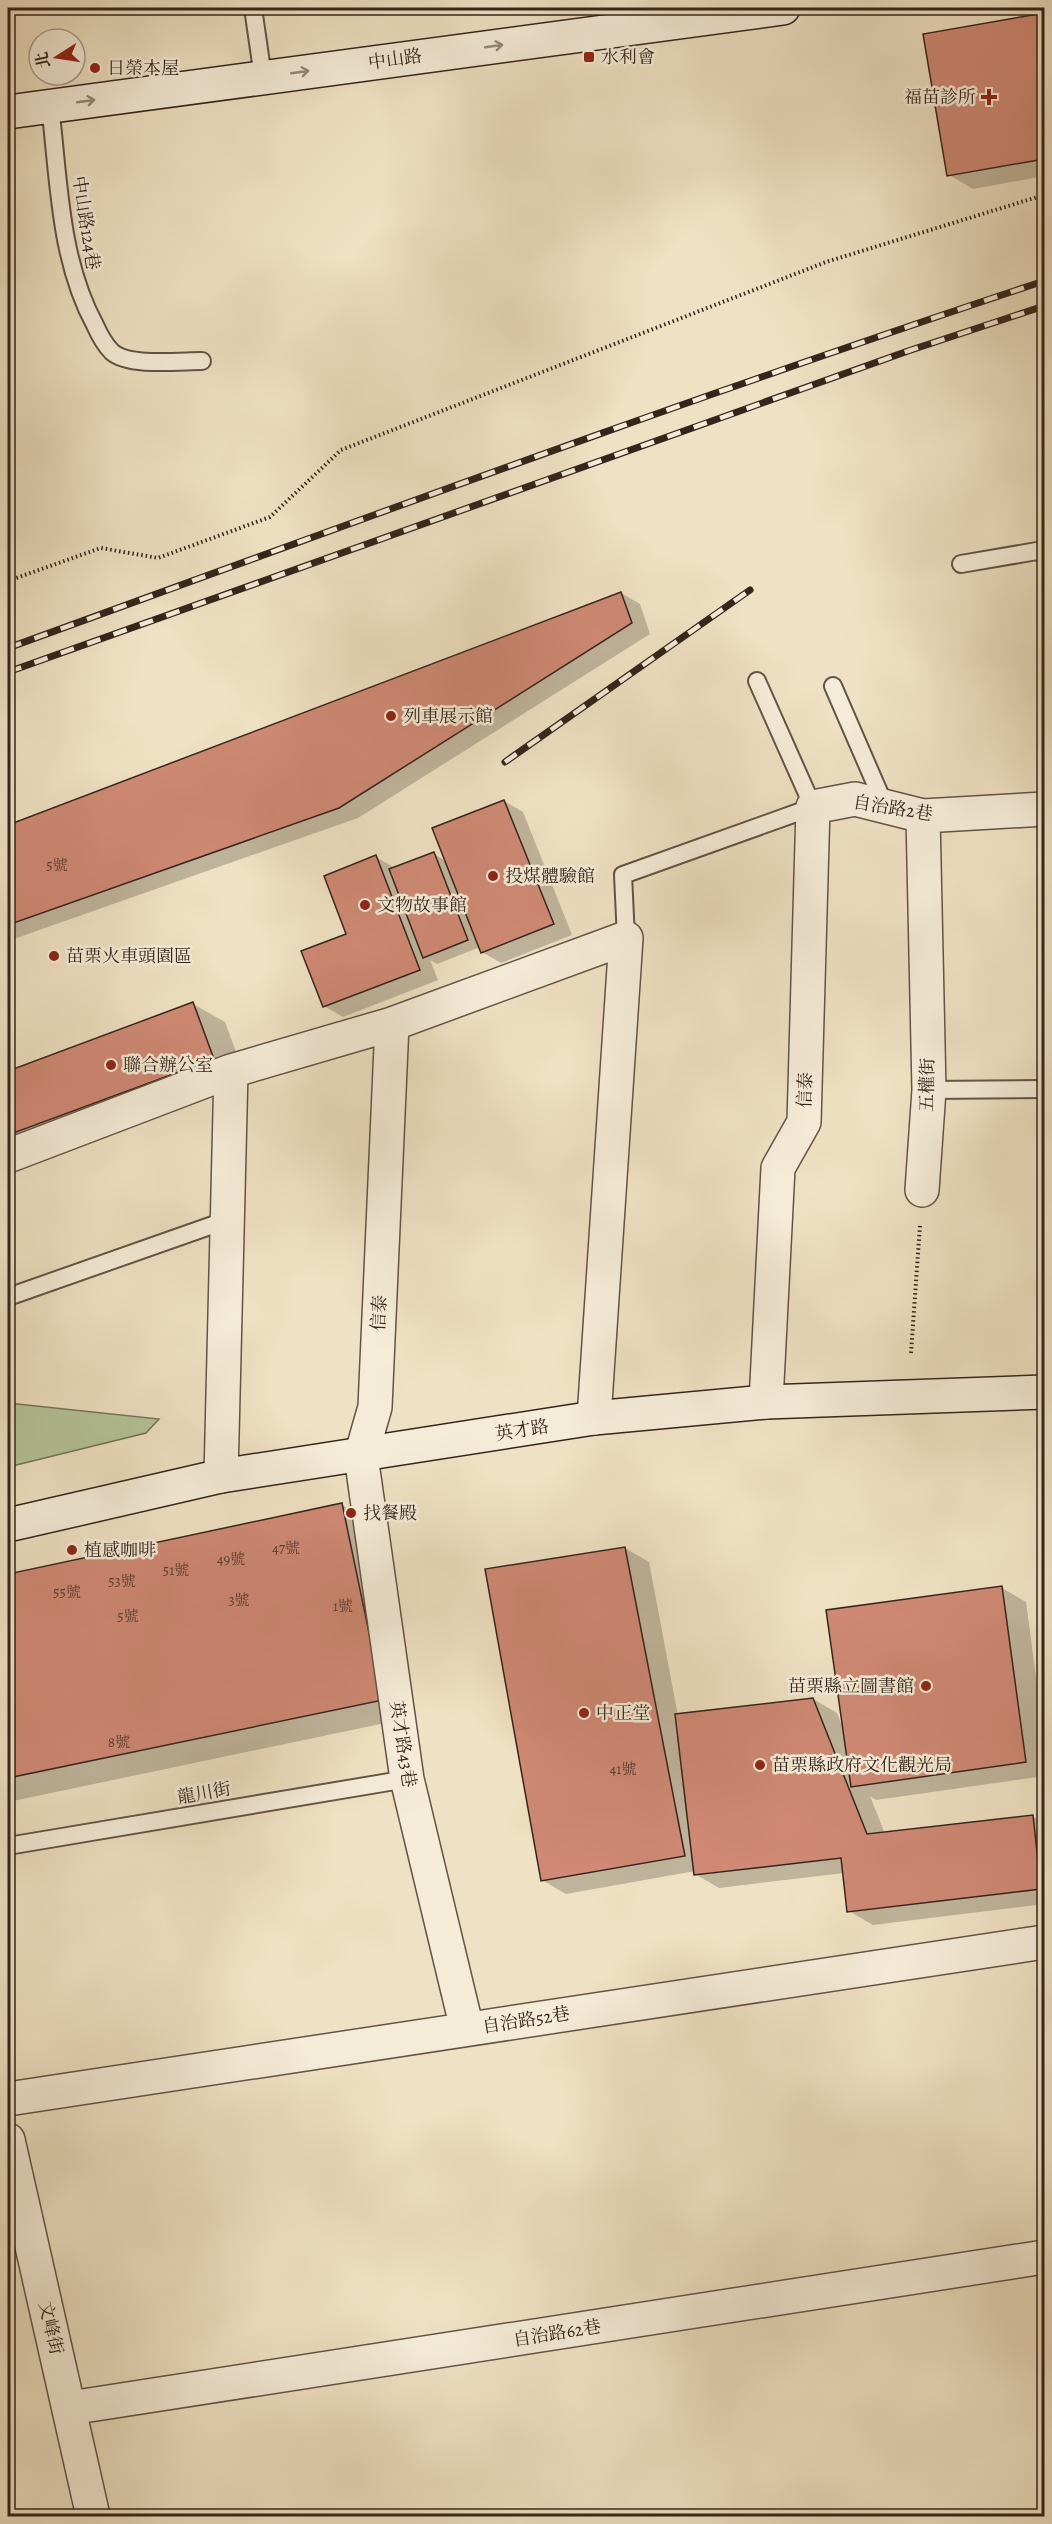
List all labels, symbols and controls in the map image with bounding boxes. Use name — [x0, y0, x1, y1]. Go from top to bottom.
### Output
north arrow — [27, 27, 87, 87]
one-way arrow — [483, 41, 503, 52]
street label: 中山路 — [367, 43, 423, 75]
place label: 水利會 — [601, 45, 655, 69]
text: 北 — [31, 50, 56, 70]
marker: 水利會 — [582, 50, 596, 64]
place label: 日榮本屋 — [107, 56, 179, 80]
marker: 日榮本屋 — [88, 61, 102, 75]
one-way arrow — [290, 67, 310, 78]
place label: 福苗診所 — [904, 85, 976, 109]
marker: 福苗診所 — [980, 88, 998, 106]
one-way arrow — [76, 96, 96, 107]
street label: 中山路124巷 — [67, 174, 105, 272]
place label: 列車展示館 — [403, 704, 493, 728]
marker: 列車展示館 — [384, 709, 398, 723]
street label: 自治路2巷 — [851, 790, 935, 826]
house number: 5號 — [46, 855, 68, 875]
place label: 投煤體驗館 — [505, 864, 595, 888]
marker: 投煤體驗館 — [486, 869, 500, 883]
place label: 文物故事館 — [377, 893, 467, 917]
marker: 文物故事館 — [358, 898, 372, 912]
place label: 苗栗火車頭園區 — [66, 944, 192, 968]
marker: 苗栗火車頭園區 — [47, 949, 61, 963]
place label: 聯合辦公室 — [123, 1053, 213, 1077]
marker: 聯合辦公室 — [104, 1058, 118, 1072]
street label: 五權街 — [915, 1058, 939, 1112]
street label: 信泰 — [792, 1072, 818, 1108]
street label: 信泰 — [366, 1294, 392, 1332]
street label: 英才路 — [493, 1414, 551, 1446]
place label: 找餐殿 — [363, 1501, 417, 1525]
marker: 找餐殿 — [344, 1506, 358, 1520]
place label: 植感咖啡 — [84, 1538, 156, 1562]
house number: 47號 — [272, 1538, 300, 1558]
marker: 植感咖啡 — [65, 1543, 79, 1557]
house number: 49號 — [217, 1549, 245, 1569]
house number: 51號 — [163, 1560, 189, 1580]
house number: 53號 — [108, 1571, 136, 1591]
house number: 55號 — [53, 1582, 81, 1602]
house number: 3號 — [228, 1590, 250, 1610]
house number: 1號 — [333, 1596, 353, 1616]
house number: 5號 — [117, 1606, 139, 1626]
place label: 苗栗縣立圖書館 — [788, 1674, 914, 1698]
marker: 苗栗縣立圖書館 — [919, 1679, 933, 1693]
street label: 英才路43巷 — [384, 1699, 422, 1789]
place label: 中正堂 — [596, 1701, 650, 1725]
marker: 中正堂 — [577, 1706, 591, 1720]
house number: 8號 — [108, 1732, 130, 1752]
place label: 苗栗縣政府文化觀光局 — [772, 1753, 952, 1777]
marker: 苗栗縣政府文化觀光局 — [753, 1758, 767, 1772]
house number: 41號 — [610, 1759, 636, 1779]
street label: 龍川街 — [175, 1776, 233, 1810]
street label: 自治路52巷 — [481, 2001, 571, 2039]
street label: 文峰街 — [33, 2299, 69, 2357]
street label: 自治路62巷 — [511, 2314, 603, 2352]

